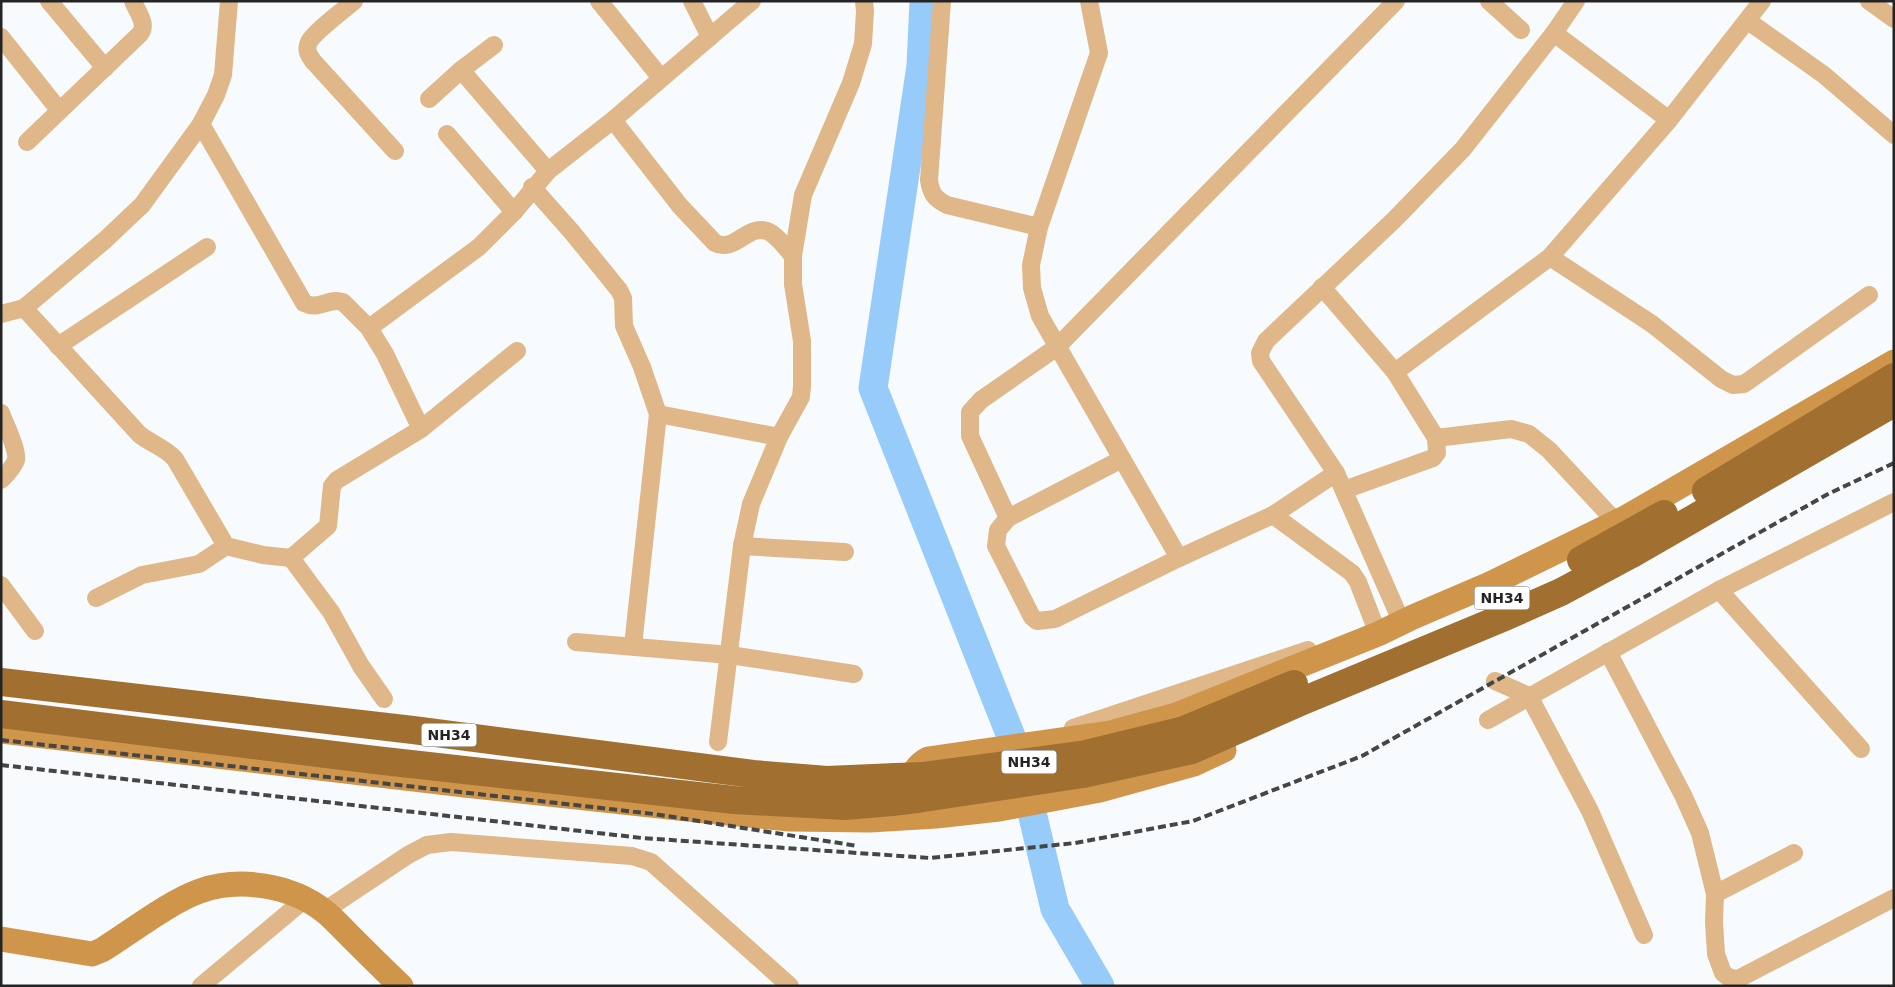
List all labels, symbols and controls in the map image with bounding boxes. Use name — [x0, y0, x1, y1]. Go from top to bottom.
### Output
road number: NH34 — [1474, 586, 1530, 610]
road number: NH34 — [422, 724, 476, 746]
road number: NH34 — [1002, 750, 1056, 774]

